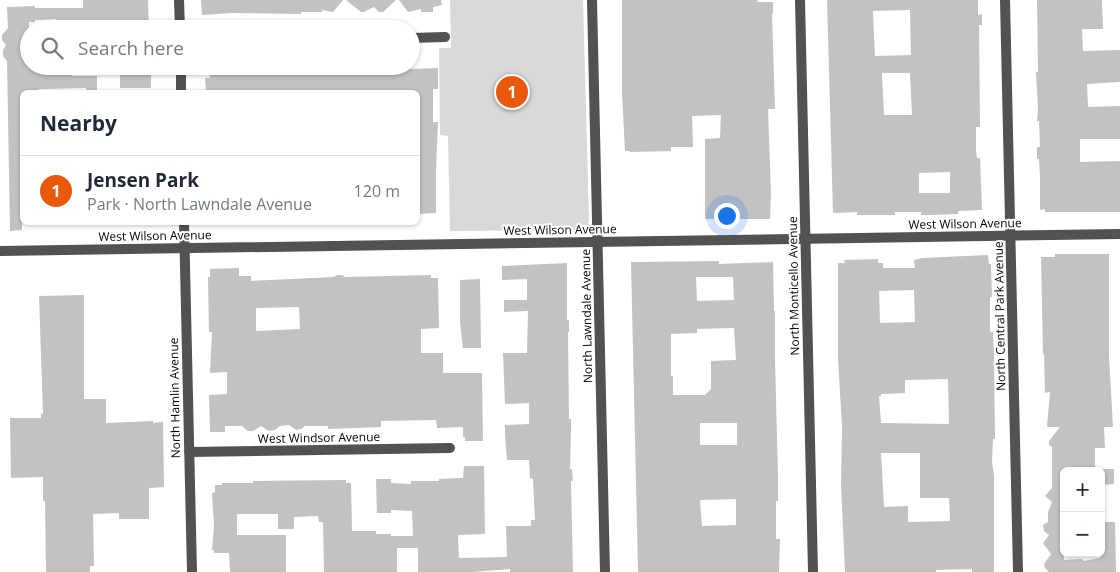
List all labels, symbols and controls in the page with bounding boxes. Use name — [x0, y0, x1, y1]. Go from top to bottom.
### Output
search box — [20, 20, 420, 75]
icon: search — [38, 34, 66, 62]
text: Search here — [78, 35, 184, 61]
pin: 1 — [496, 73, 528, 111]
text: Nearby — [40, 109, 117, 137]
text: Jensen Park — [87, 167, 199, 193]
text: 1 — [51, 180, 61, 202]
text: 120 m — [354, 180, 400, 202]
text: Park · North Lawndale Avenue — [87, 193, 312, 215]
your location — [714, 203, 740, 229]
street label: West Wilson Avenue — [908, 214, 1022, 233]
street label: North Monticello Avenue — [784, 216, 803, 356]
street label: West Wilson Avenue — [503, 220, 617, 239]
street label: West Wilson Avenue — [98, 226, 212, 245]
street label: North Central Park Avenue — [990, 241, 1009, 391]
street label: North Lawndale Avenue — [577, 249, 596, 383]
street label: North Hamlin Avenue — [165, 337, 184, 459]
street label: West Windsor Avenue — [258, 428, 381, 447]
map controls — [1060, 467, 1105, 557]
button: + — [1060, 467, 1105, 512]
button: − — [1060, 512, 1105, 557]

